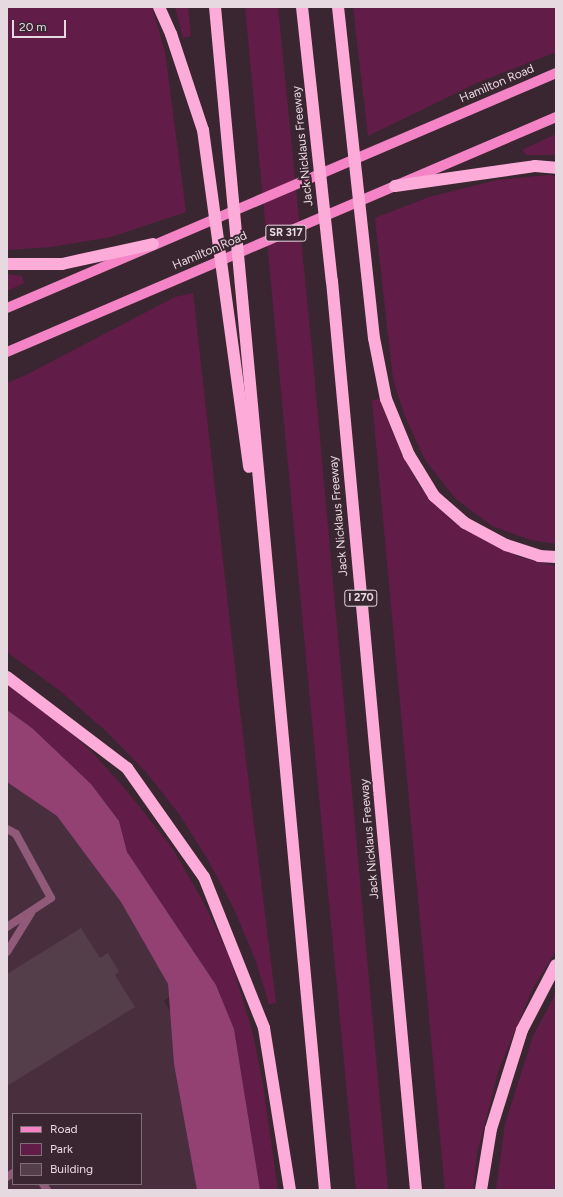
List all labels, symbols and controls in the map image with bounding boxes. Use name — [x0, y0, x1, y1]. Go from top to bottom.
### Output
scale bar — [14, 12, 68, 38]
text: 20 m — [19, 20, 47, 34]
street label: Hamilton Road — [458, 62, 536, 106]
street label: Jack Nicklaus Freeway — [290, 85, 316, 207]
road number: SR 317 — [265, 224, 307, 242]
street label: Hamilton Road — [171, 229, 249, 273]
street label: Jack Nicklaus Freeway — [327, 455, 351, 577]
road number: I 270 — [344, 589, 378, 607]
street label: Jack Nicklaus Freeway — [358, 778, 382, 900]
legend — [12, 1113, 142, 1185]
text: Road — [50, 1122, 78, 1136]
text: Park — [50, 1142, 73, 1156]
text: Building — [50, 1162, 93, 1176]

